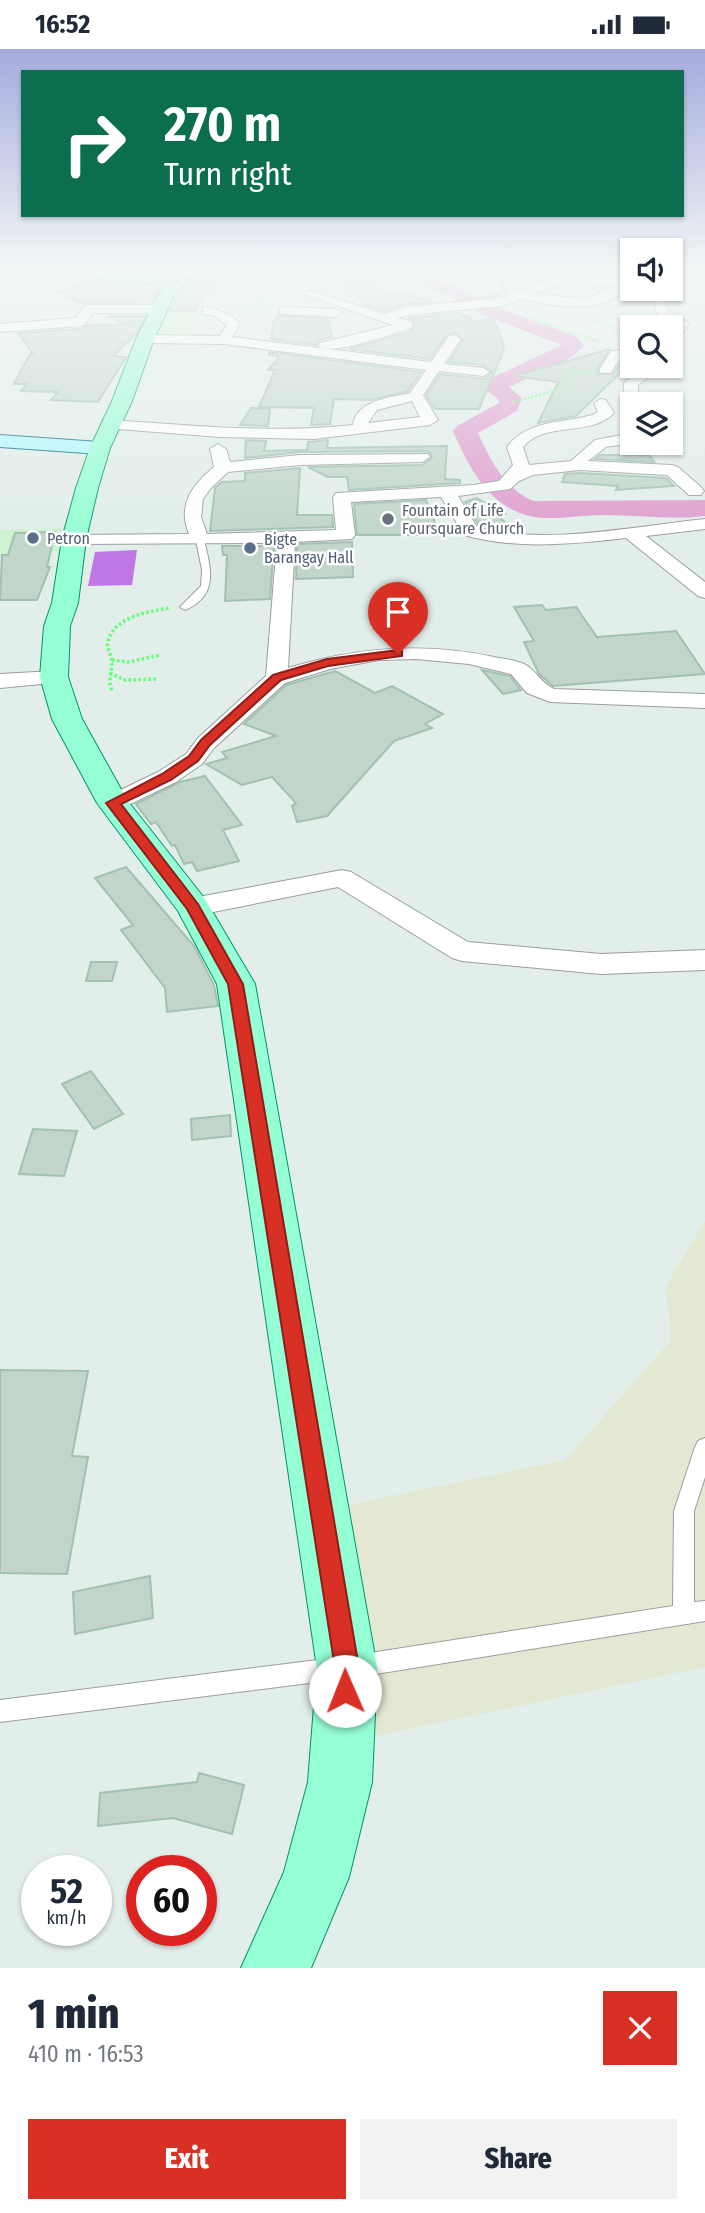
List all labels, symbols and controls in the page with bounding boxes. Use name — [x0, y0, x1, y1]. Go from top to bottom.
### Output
text: 16:52 — [35, 9, 90, 40]
text: 270 m — [164, 95, 281, 154]
icon: right — [49, 98, 140, 189]
text: Turn right — [164, 155, 291, 193]
map controls — [620, 238, 683, 455]
button: sound — [620, 238, 683, 301]
button: search — [620, 315, 683, 378]
button: layers — [620, 392, 683, 455]
place label: Fountain of Life Foursquare Church — [402, 501, 524, 538]
marker: Fountain of Life Foursquare Church — [380, 511, 396, 527]
place label: Petron — [47, 529, 90, 548]
marker: Petron — [25, 530, 41, 546]
place label: Bigte Barangay Hall — [264, 530, 354, 567]
marker: Bigte Barangay Hall — [242, 540, 258, 556]
pin — [368, 582, 428, 654]
icon: arrive — [379, 593, 417, 631]
position arrow — [308, 1654, 382, 1728]
speed limit sign: 60 — [126, 1855, 217, 1946]
text: 52 — [50, 1870, 83, 1912]
text: km/h — [46, 1907, 87, 1929]
text: 1 min — [28, 1989, 119, 2039]
button: close — [603, 1991, 677, 2065]
text: 410 m · 16:53 — [28, 2040, 144, 2068]
button: Exit — [28, 2119, 346, 2199]
button: Share — [360, 2119, 677, 2199]

